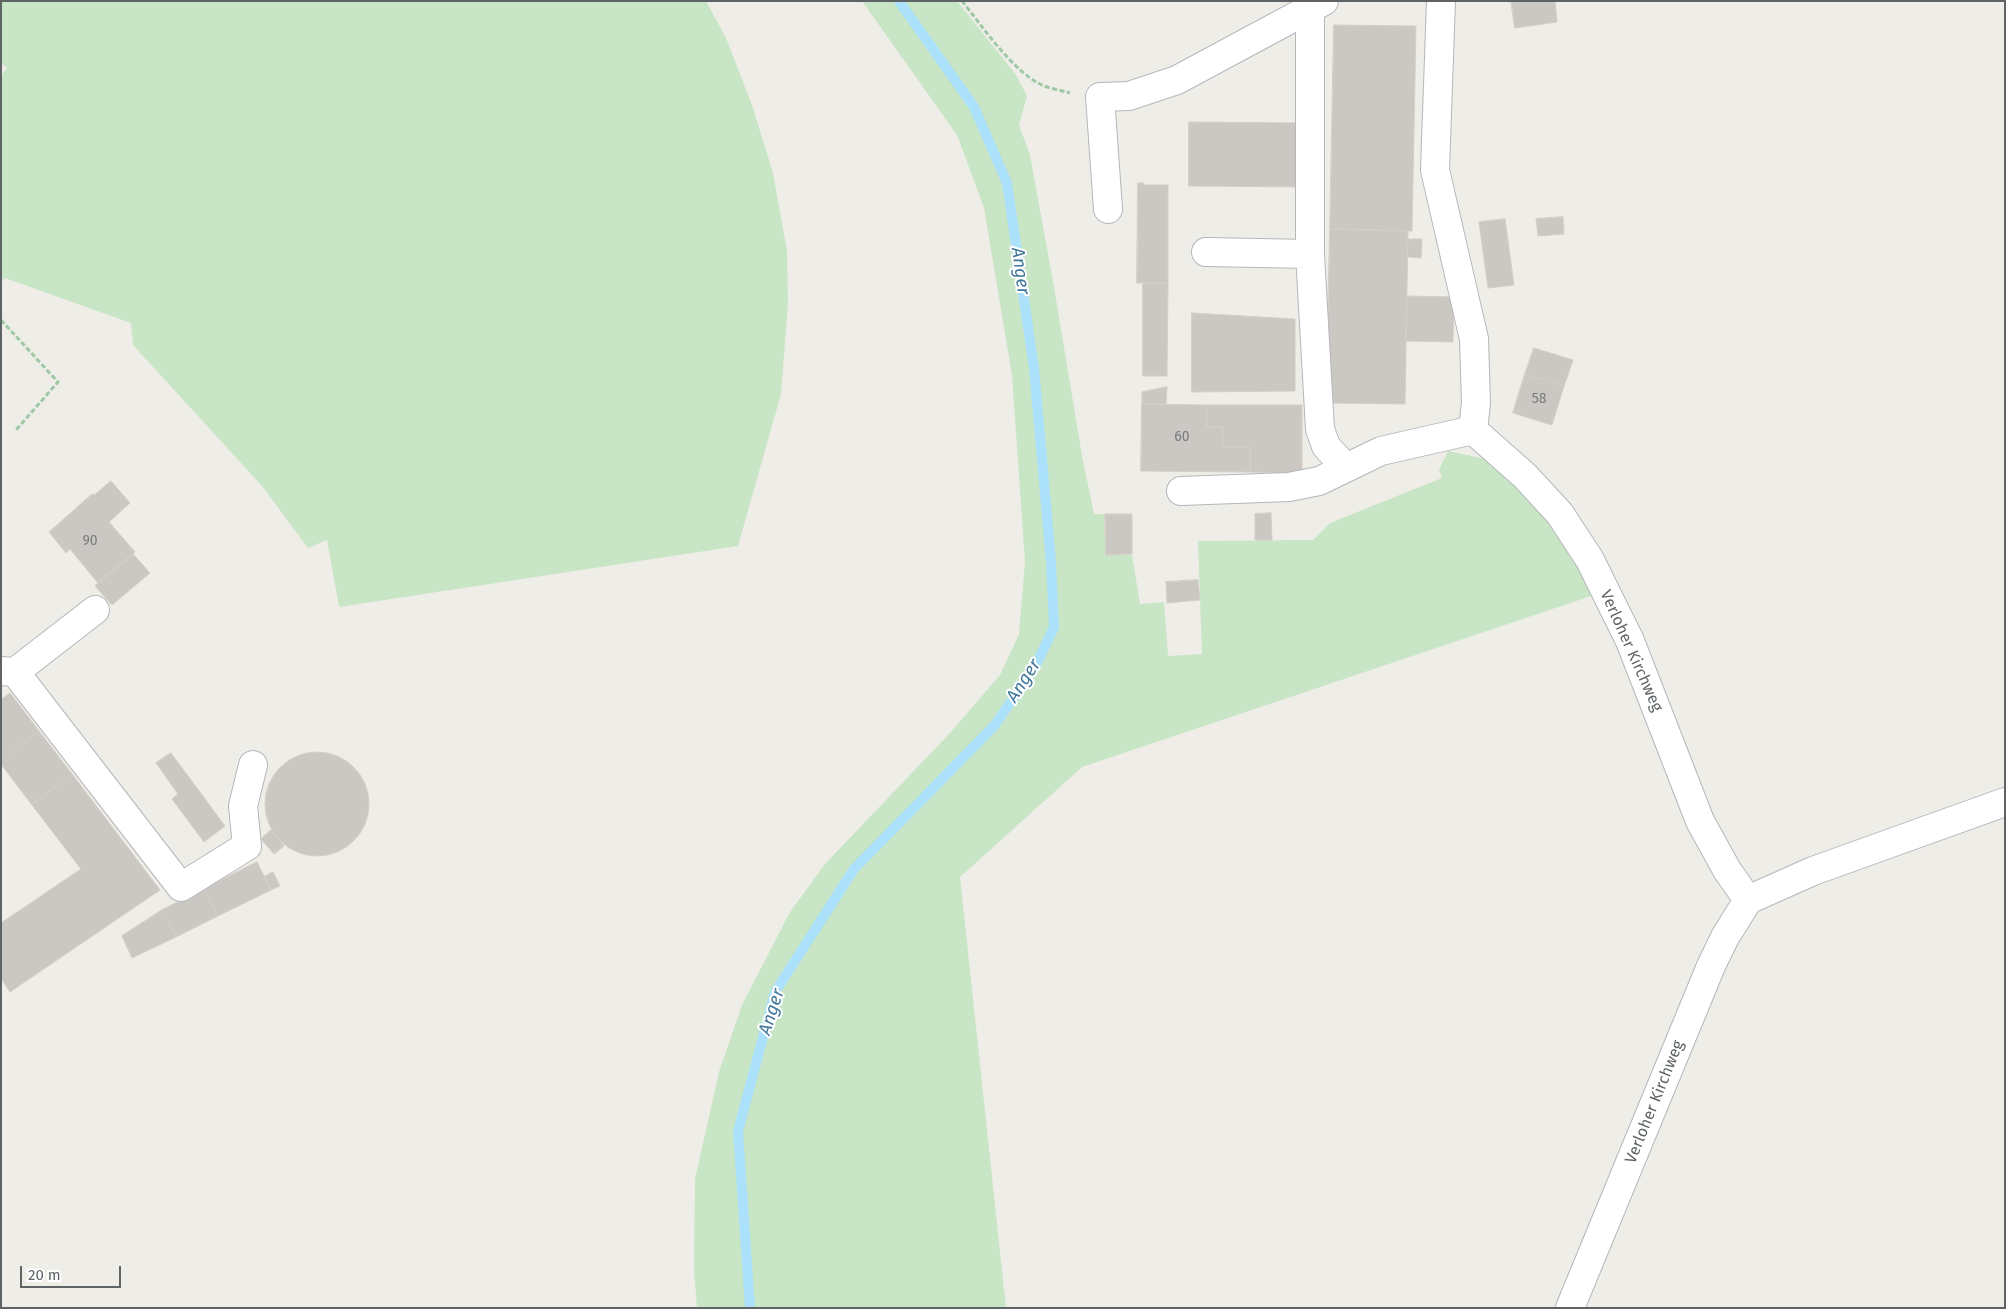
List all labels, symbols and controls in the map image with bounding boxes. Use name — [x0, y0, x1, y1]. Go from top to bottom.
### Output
water label: Anger — [1006, 246, 1034, 296]
house number: 58 — [1532, 391, 1546, 407]
house number: 60 — [1174, 429, 1190, 445]
house number: 90 — [82, 533, 98, 549]
street label: Verloher Kirchweg — [1596, 587, 1666, 715]
water label: Anger — [1002, 655, 1046, 707]
water label: Anger — [754, 986, 790, 1038]
street label: Verloher Kirchweg — [1622, 1038, 1688, 1166]
scale bar — [22, 1256, 124, 1288]
text: 20 m — [28, 1266, 61, 1284]

